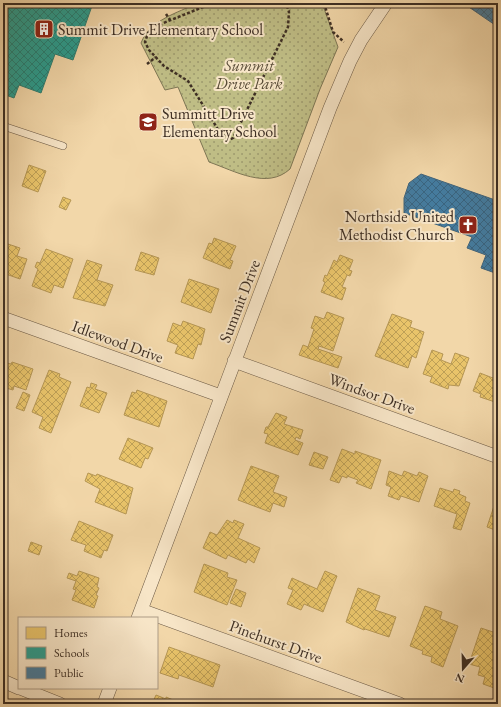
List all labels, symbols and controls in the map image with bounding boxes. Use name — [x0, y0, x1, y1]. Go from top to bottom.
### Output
building icon: Summit Drive Elementary School — [33, 18, 55, 40]
place label: Summit Drive Elementary School — [58, 19, 263, 40]
park label: Summit Drive Park — [214, 55, 283, 94]
place label: Summitt Drive Elementary School — [162, 103, 277, 142]
school or university icon: Summitt Drive Elementary School — [137, 111, 159, 133]
place label: Northside United Methodist Church — [339, 206, 455, 245]
church icon: Northside United Methodist Church — [457, 214, 479, 236]
street label: Summit Drive — [214, 257, 265, 346]
street label: Idlewood Drive — [69, 315, 166, 368]
street label: Windsor Drive — [326, 368, 418, 419]
street label: Pinehurst Drive — [227, 615, 325, 668]
legend — [18, 617, 158, 689]
text: Homes — [54, 625, 88, 641]
text: Schools — [54, 645, 89, 661]
north arrow — [443, 649, 483, 689]
text: Public — [54, 665, 84, 681]
text: N — [453, 670, 466, 686]

